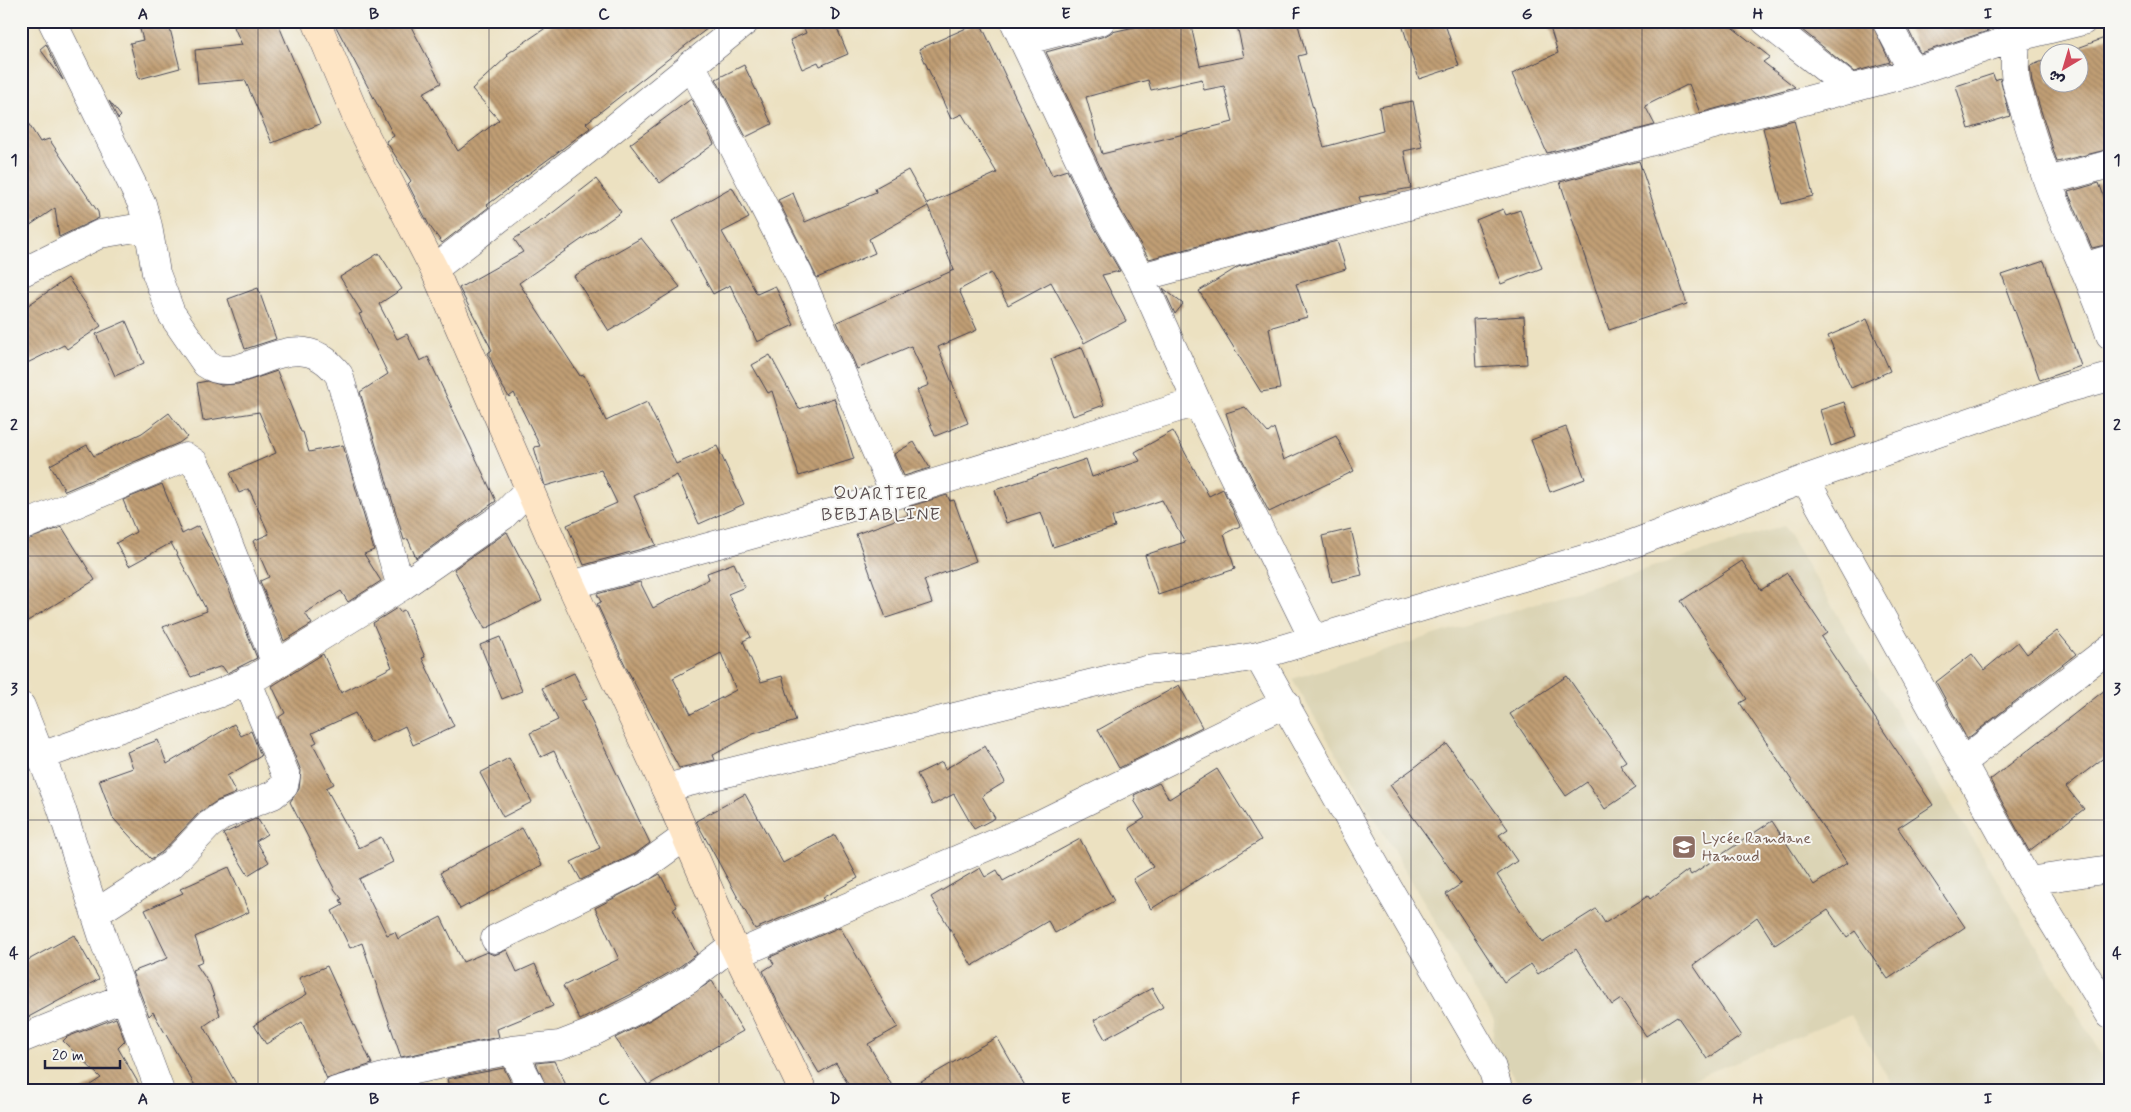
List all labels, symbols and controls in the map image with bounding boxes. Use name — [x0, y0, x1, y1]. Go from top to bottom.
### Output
text: A — [138, 4, 148, 25]
text: B — [369, 4, 379, 25]
text: C — [598, 4, 610, 25]
text: D — [829, 4, 841, 25]
text: E — [1061, 4, 1071, 25]
text: F — [1292, 4, 1301, 25]
text: G — [1522, 4, 1533, 25]
text: H — [1753, 4, 1764, 25]
text: I — [1984, 4, 1993, 25]
north arrow — [2038, 42, 2088, 92]
text: ش — [2045, 66, 2068, 89]
text: 1 — [10, 150, 18, 171]
text: 1 — [2113, 150, 2121, 171]
text: 2 — [10, 415, 18, 436]
text: 2 — [2113, 415, 2121, 436]
district label: QUARTIER BEBJABLINE — [821, 482, 941, 527]
text: 3 — [10, 679, 18, 700]
text: 3 — [2113, 679, 2121, 700]
place label: Lycée Ramdane Hamoud — [1702, 828, 1811, 867]
school or university icon: Lycée Ramdane Hamoud — [1671, 834, 1697, 860]
text: 4 — [9, 943, 19, 964]
text: 4 — [2112, 943, 2122, 964]
scale bar — [45, 1037, 120, 1069]
text: 20 m — [52, 1046, 84, 1066]
text: A — [138, 1089, 148, 1110]
text: B — [369, 1089, 379, 1110]
text: C — [598, 1089, 610, 1110]
text: D — [829, 1089, 841, 1110]
text: E — [1061, 1089, 1071, 1110]
text: F — [1292, 1089, 1301, 1110]
text: G — [1522, 1089, 1533, 1110]
text: H — [1753, 1089, 1764, 1110]
text: I — [1984, 1089, 1993, 1110]

